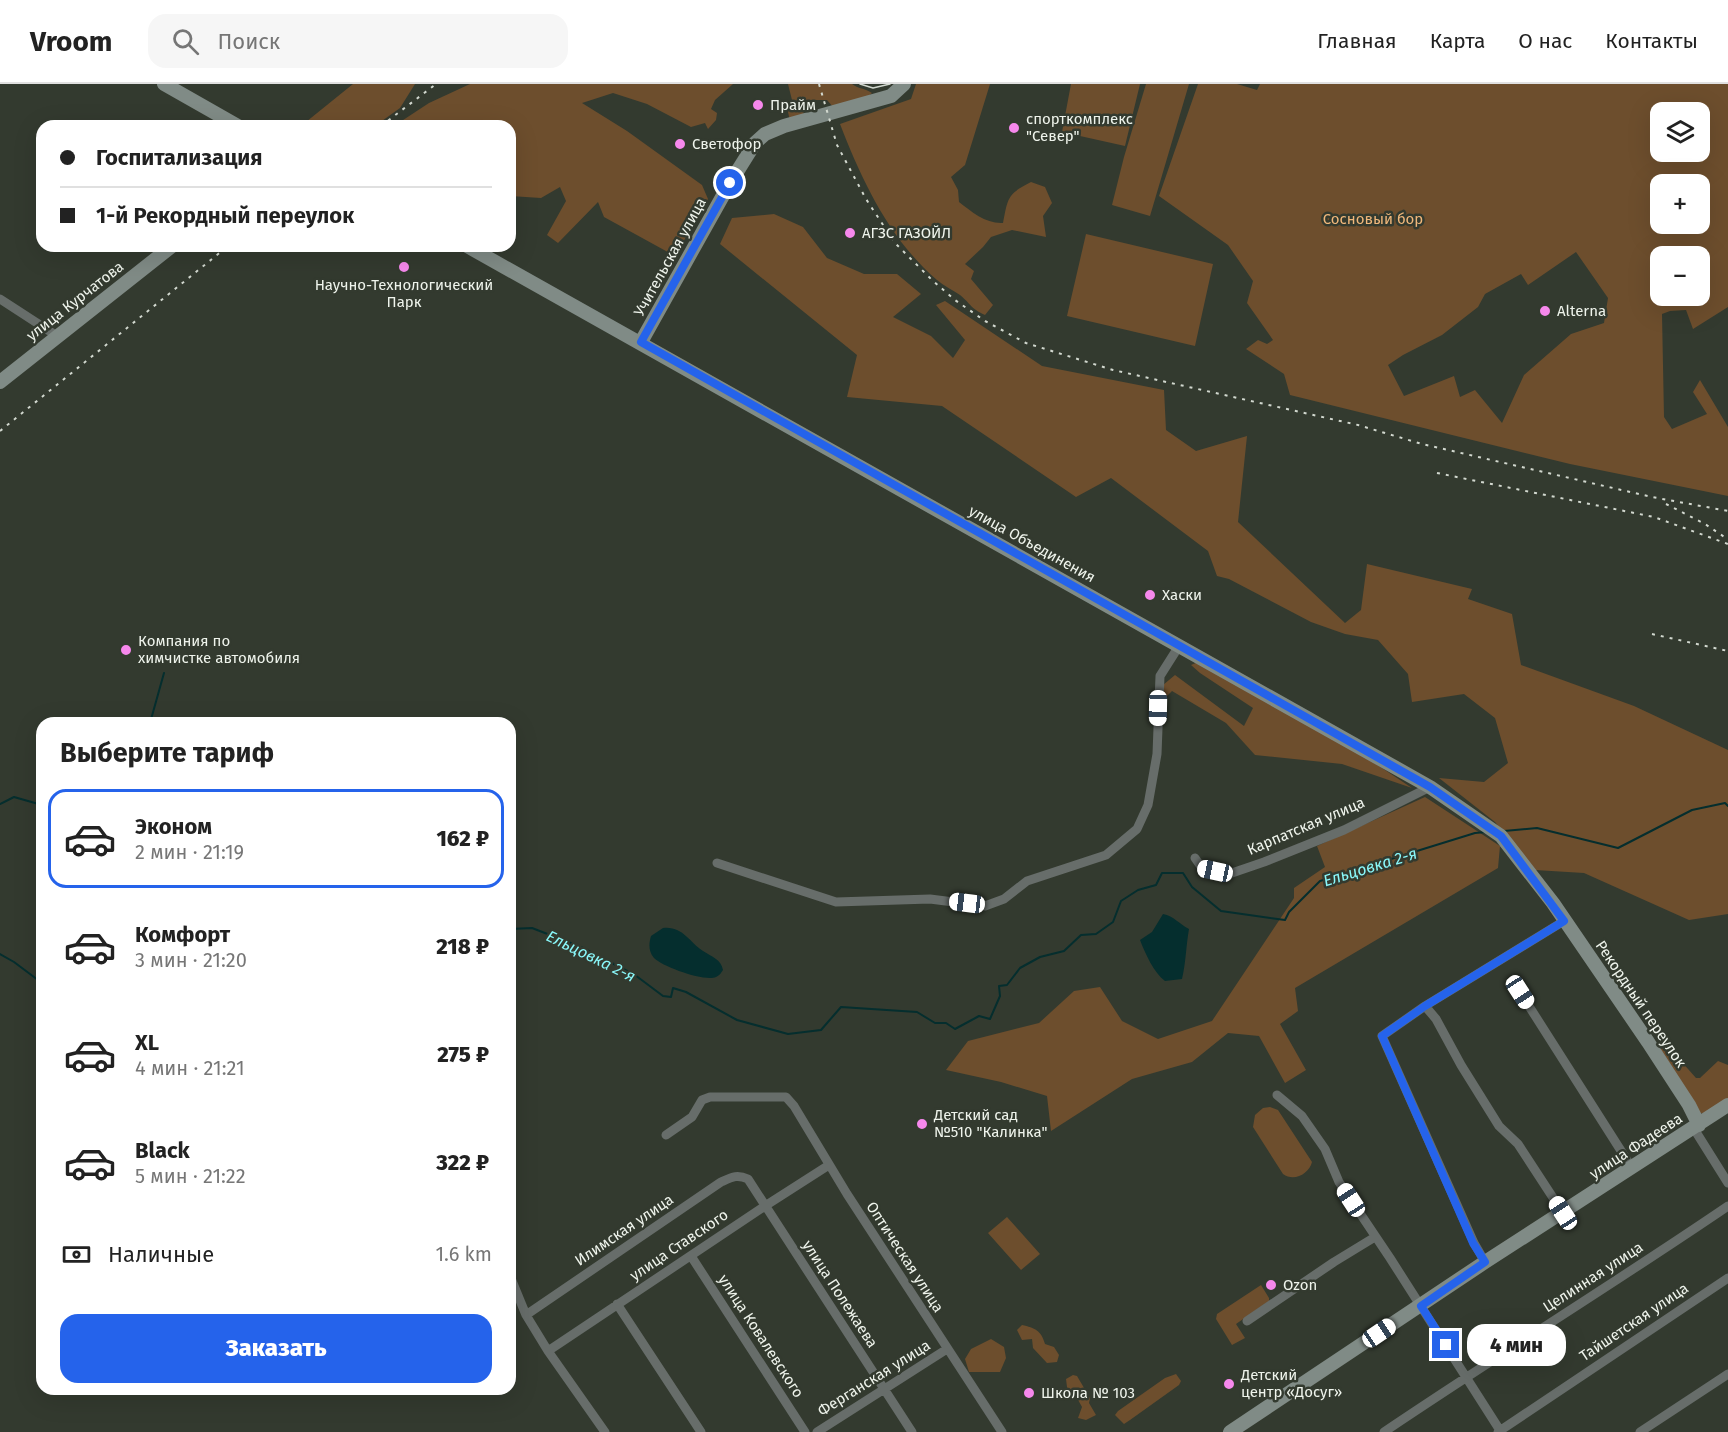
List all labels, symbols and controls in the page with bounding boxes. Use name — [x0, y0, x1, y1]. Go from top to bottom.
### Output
search box — [148, 14, 568, 68]
text: Vroom — [30, 25, 112, 58]
icon: search — [169, 25, 202, 58]
text: Поиск — [217, 28, 280, 55]
text: Главная — [1317, 28, 1397, 54]
text: Карта — [1430, 28, 1485, 54]
text: О нас — [1518, 28, 1572, 54]
text: Контакты — [1605, 28, 1698, 54]
place label: Прайм — [770, 96, 816, 114]
marker: Прайм — [751, 98, 765, 112]
map controls — [1650, 102, 1710, 306]
button: layers — [1650, 102, 1710, 162]
place label: спорткомплекс "Север" — [1026, 110, 1133, 145]
marker: спорткомплекс "Север" — [1007, 121, 1021, 135]
place label: Светофор — [692, 135, 761, 153]
marker: Светофор — [673, 137, 687, 151]
text: Госпитализация — [96, 144, 262, 171]
route start — [716, 169, 743, 196]
button: + — [1650, 174, 1710, 234]
street label: Учительская улица — [630, 195, 710, 319]
text: 1-й Рекордный переулок — [96, 202, 354, 229]
park label: Сосновый бор — [1323, 210, 1423, 228]
place label: АГЗС ГАЗОЙЛ — [862, 224, 951, 242]
marker: АГЗС ГАЗОЙЛ — [843, 226, 857, 240]
button: − — [1650, 246, 1710, 306]
street label: улица Курчатова — [23, 257, 127, 345]
marker: Научно-Технологический Парк — [397, 260, 411, 274]
place label: Научно-Технологический Парк — [315, 276, 493, 311]
place label: Alterna — [1557, 302, 1606, 320]
marker: Alterna — [1538, 304, 1552, 318]
street label: улица Объединения — [965, 502, 1099, 586]
place label: Хаски — [1162, 586, 1202, 604]
marker: Хаски — [1143, 588, 1157, 602]
place label: Компания по химчистке автомобиля — [138, 632, 300, 667]
marker: Компания по химчистке автомобиля — [119, 643, 133, 657]
car — [1149, 690, 1167, 726]
text: Выберите тариф — [60, 737, 274, 769]
street label: Карпатская улица — [1245, 793, 1367, 859]
icon: car — [63, 812, 117, 866]
text: Эконом — [135, 813, 212, 840]
text: 162 ₽ — [436, 825, 489, 852]
text: 2 мин · 21:19 — [135, 840, 244, 864]
water label: Ельцовка 2-я — [1321, 844, 1419, 890]
car — [1196, 858, 1234, 884]
car — [948, 892, 986, 914]
icon: car — [63, 920, 117, 974]
text: Комфорт — [135, 921, 230, 948]
water label: Ельцовка 2-я — [543, 926, 639, 986]
text: 218 ₽ — [436, 933, 489, 960]
street label: Рекордный переулок — [1592, 937, 1690, 1071]
text: 3 мин · 21:20 — [135, 948, 247, 972]
car — [1503, 972, 1537, 1012]
icon: car — [63, 1028, 117, 1082]
text: XL — [135, 1029, 159, 1056]
text: 275 ₽ — [437, 1041, 489, 1068]
text: 4 мин · 21:21 — [135, 1056, 245, 1080]
place label: Детский сад №510 "Калинка" — [933, 1106, 1047, 1141]
street label: улица Фадеева — [1586, 1109, 1686, 1183]
marker: Детский сад №510 "Калинка" — [915, 1117, 929, 1131]
icon: car — [63, 1136, 117, 1190]
text: Black — [135, 1137, 190, 1164]
text: 322 ₽ — [436, 1149, 489, 1176]
text: 5 мин · 21:22 — [135, 1164, 246, 1188]
car — [1334, 1180, 1368, 1220]
street label: Илимская улица — [571, 1190, 677, 1270]
car — [1546, 1193, 1580, 1233]
street label: Оптическая улица — [862, 1198, 948, 1316]
street label: улица Ставского — [626, 1206, 732, 1284]
street label: улица Полежаева — [799, 1237, 881, 1351]
icon: cash — [60, 1238, 93, 1271]
street label: Целинная улица — [1540, 1238, 1646, 1316]
text: Наличные — [108, 1241, 214, 1268]
text: 1.6 km — [435, 1242, 492, 1266]
street label: улица Ковалевского — [714, 1271, 808, 1401]
place label: Ozon — [1283, 1276, 1317, 1294]
marker: Ozon — [1264, 1278, 1278, 1292]
street label: Тайшетская улица — [1576, 1279, 1692, 1365]
button: Заказать — [60, 1314, 492, 1383]
car — [1359, 1315, 1399, 1351]
callout: 4 мин — [1467, 1324, 1566, 1366]
route end — [1432, 1331, 1459, 1358]
text: 4 мин — [1490, 1333, 1543, 1357]
street label: Ферганская улица — [814, 1336, 934, 1420]
place label: Детский центр «Досуг» — [1240, 1366, 1342, 1401]
marker: Детский центр «Досуг» — [1222, 1377, 1236, 1391]
place label: Школа № 103 — [1041, 1384, 1135, 1402]
marker: Школа № 103 — [1022, 1386, 1036, 1400]

